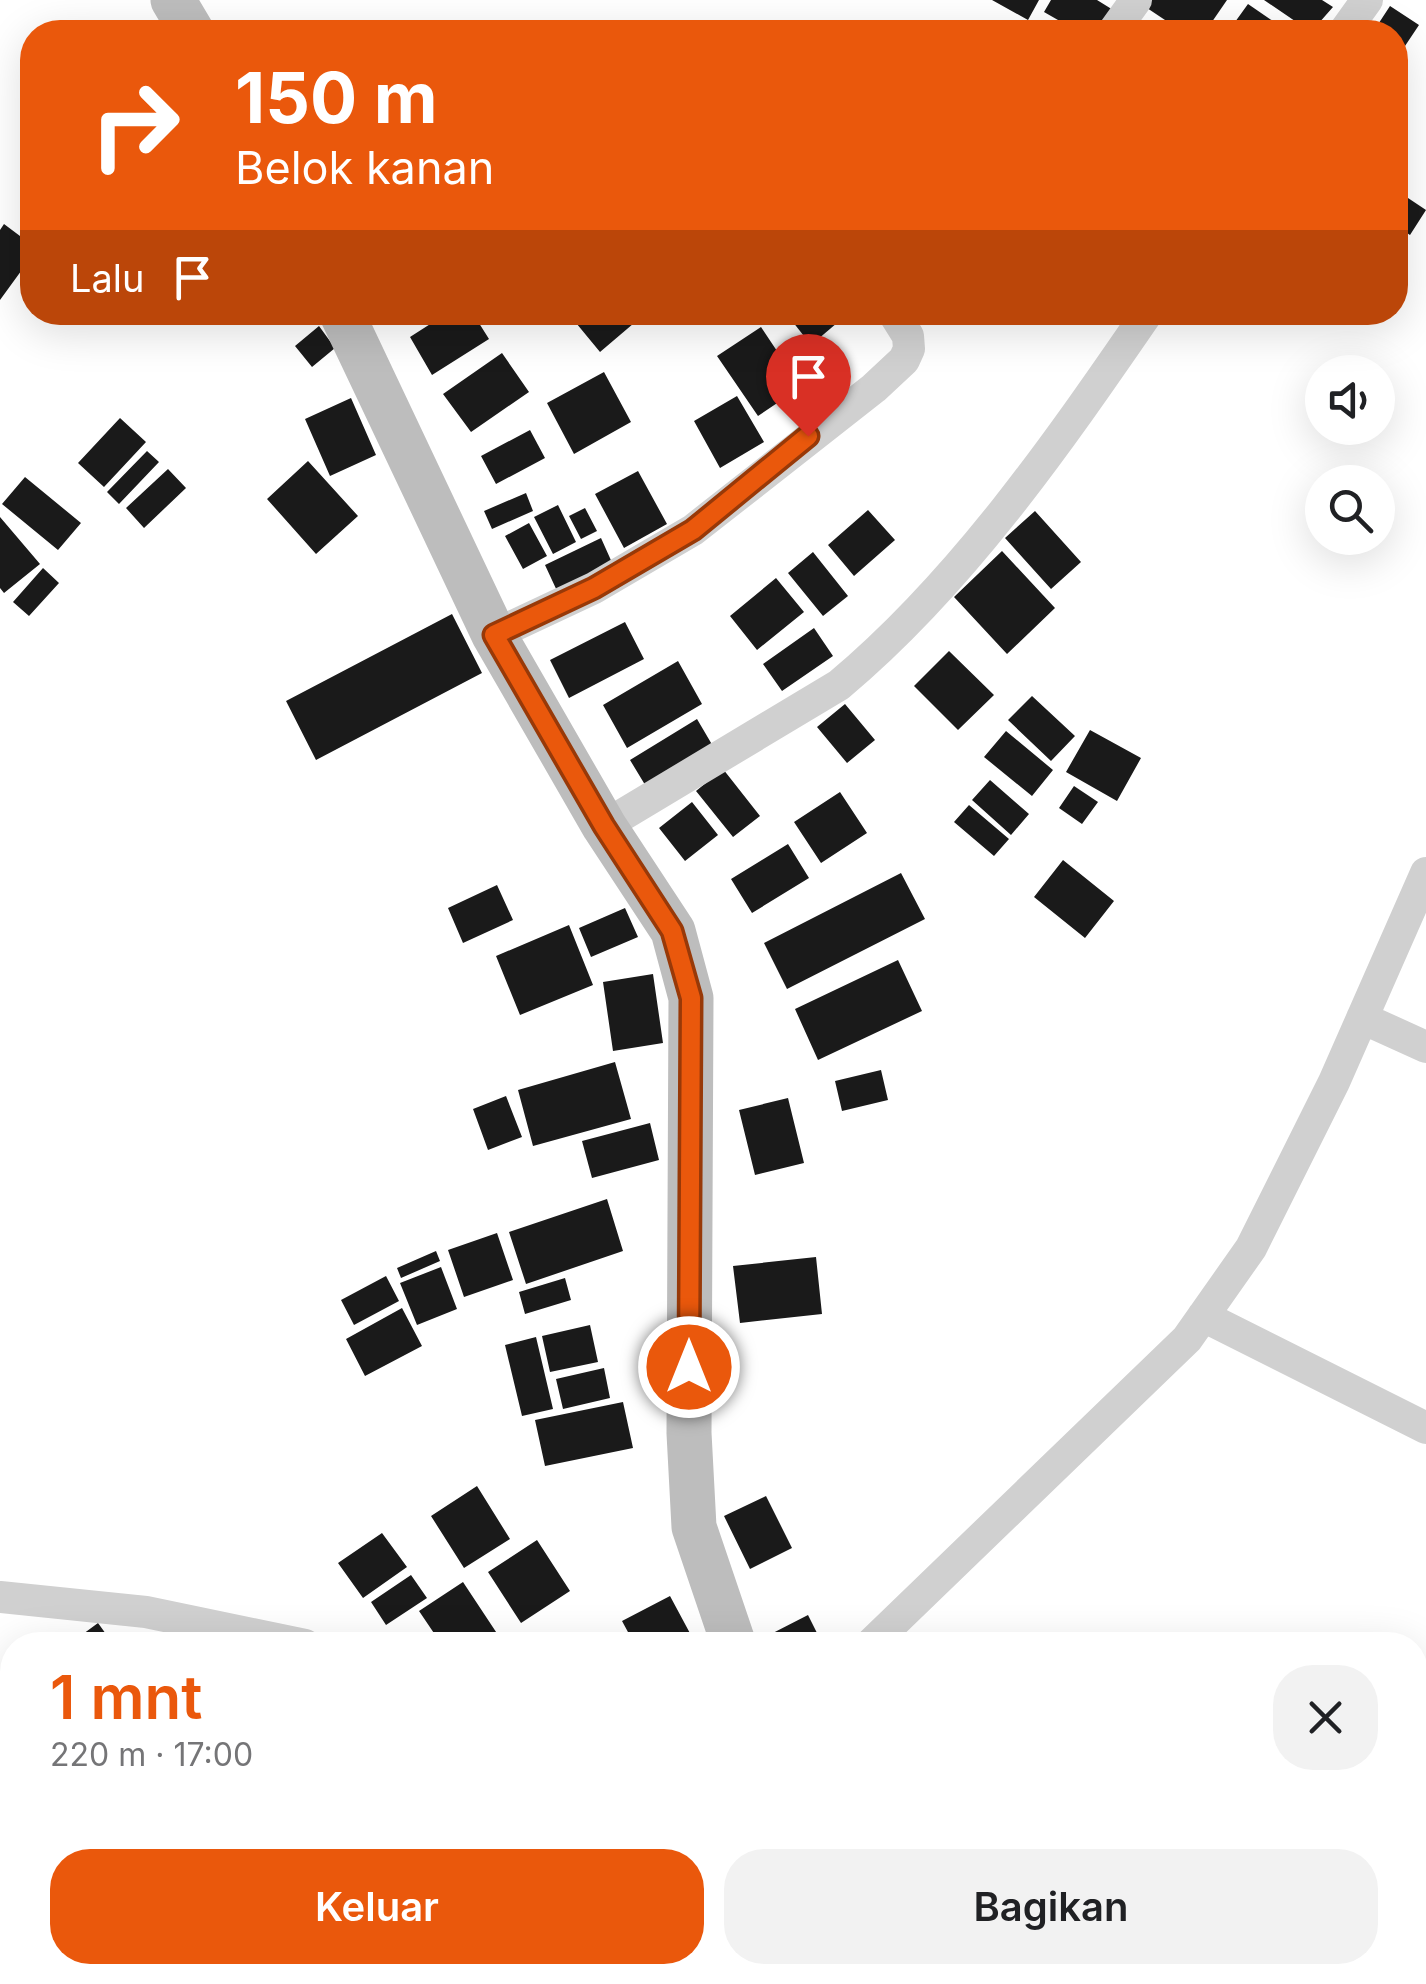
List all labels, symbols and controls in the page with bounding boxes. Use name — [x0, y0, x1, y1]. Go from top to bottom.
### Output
text: 150 m — [235, 55, 438, 140]
icon: right — [70, 60, 200, 190]
text: Belok kanan — [235, 140, 494, 195]
icon: arrive — [165, 250, 220, 305]
text: Lalu — [70, 255, 145, 301]
pin — [766, 334, 851, 437]
icon: arrive — [781, 349, 836, 404]
map controls — [1305, 355, 1395, 555]
button: sound — [1305, 355, 1395, 445]
button: search — [1305, 465, 1395, 555]
position arrow — [637, 1315, 741, 1419]
text: 1 mnt — [50, 1661, 202, 1733]
button: close — [1273, 1665, 1378, 1770]
text: 220 m · 17:00 — [50, 1735, 253, 1774]
button: Keluar — [50, 1849, 704, 1964]
button: Bagikan — [724, 1849, 1378, 1964]

